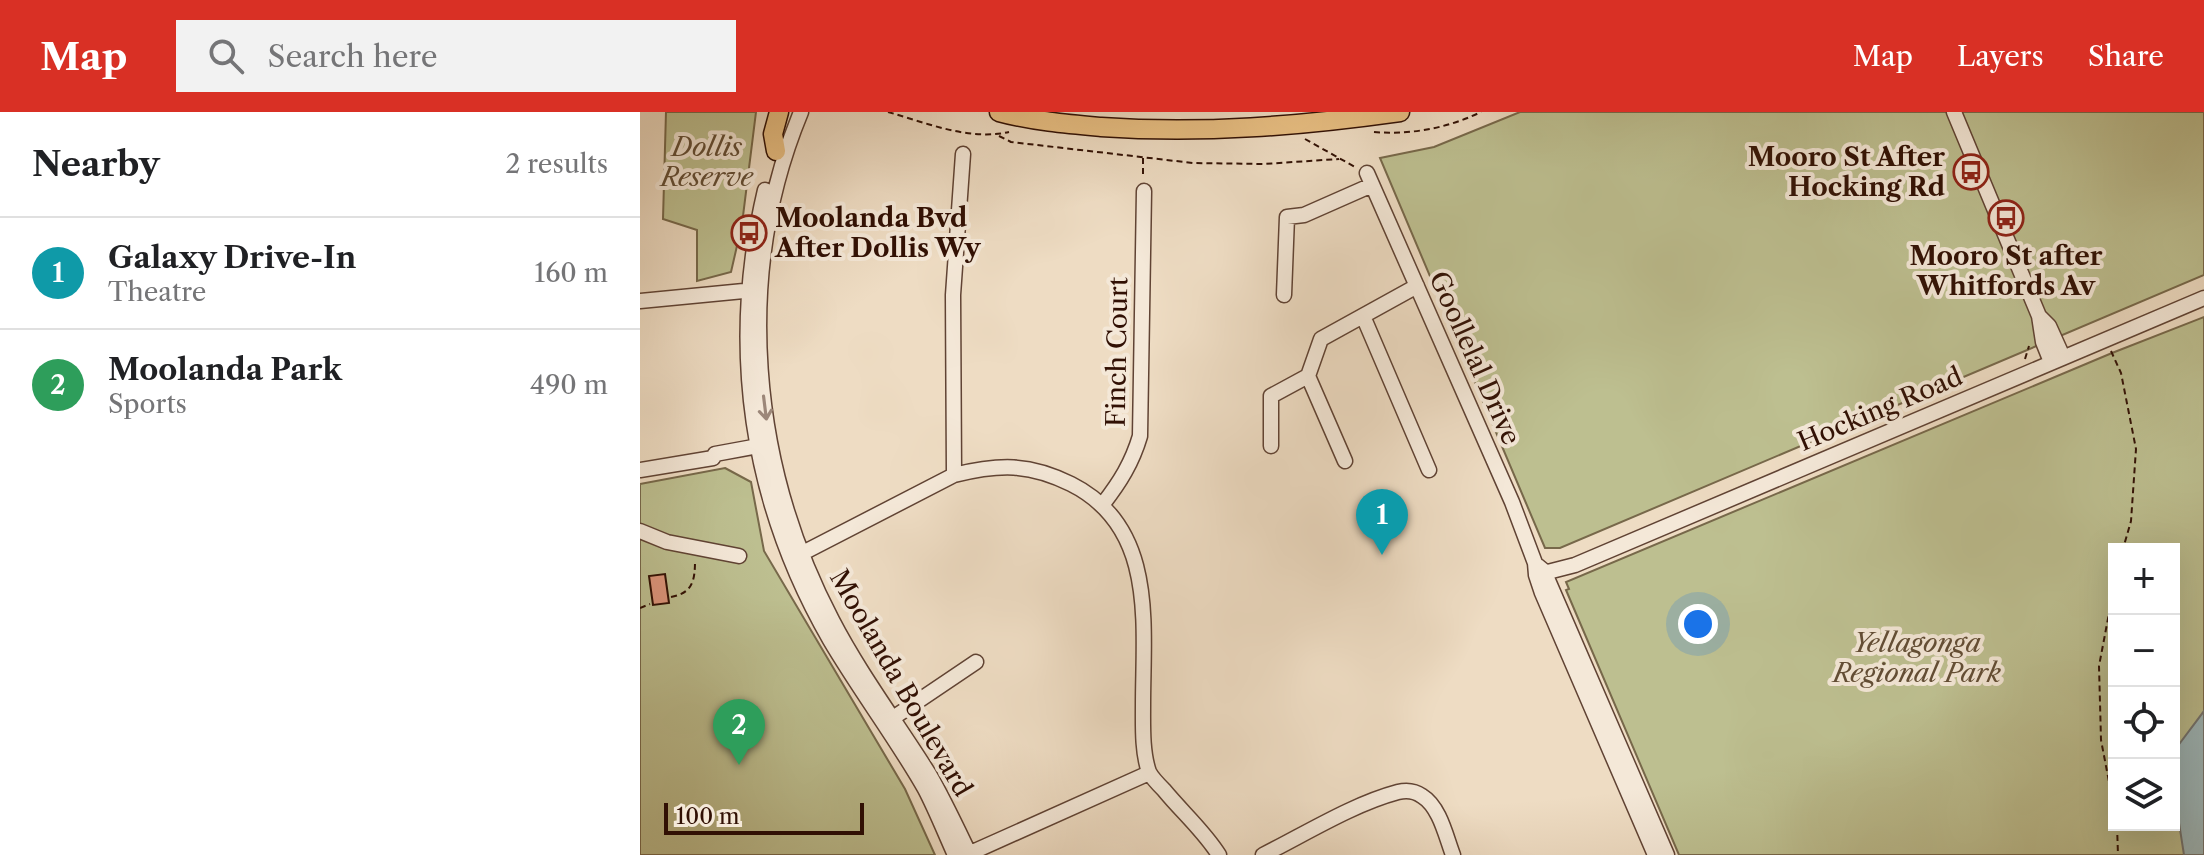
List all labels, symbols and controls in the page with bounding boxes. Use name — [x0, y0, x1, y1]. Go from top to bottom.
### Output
search box — [176, 20, 736, 92]
text: Map — [40, 33, 128, 80]
icon: search — [204, 34, 248, 78]
text: Search here — [268, 38, 438, 75]
text: Map — [1853, 39, 1913, 73]
text: Layers — [1957, 39, 2044, 73]
text: Share — [2088, 39, 2164, 73]
park label: Dollis Reserve — [659, 131, 755, 193]
place label: Mooro St After Hocking Rd — [1748, 141, 1945, 203]
text: Nearby — [32, 143, 160, 185]
text: 2 results — [505, 148, 608, 180]
bus stop icon: Mooro St After Hocking Rd — [1952, 153, 1990, 191]
bus stop icon: Mooro St after Whitfords Av — [1987, 199, 2025, 237]
place label: Moolanda Bvd After Dollis Wy — [774, 202, 982, 264]
bus stop icon: Moolanda Bvd After Dollis Wy — [730, 214, 768, 252]
text: Galaxy Drive-In — [108, 239, 356, 276]
place label: Mooro St after Whitfords Av — [1909, 240, 2103, 302]
text: 1 — [52, 257, 64, 289]
text: 160 m — [534, 257, 608, 289]
street label: Goollelal Drive — [1422, 266, 1528, 450]
text: Theatre — [108, 276, 206, 308]
street label: Finch Court — [1100, 276, 1134, 427]
text: Moolanda Park — [108, 351, 342, 388]
street label: Hocking Road — [1793, 360, 1967, 458]
text: 2 — [50, 369, 66, 401]
text: 490 m — [530, 369, 608, 401]
text: Sports — [108, 388, 187, 420]
one-way arrow — [758, 394, 773, 421]
pin: 1 — [1356, 489, 1408, 555]
map controls — [2108, 543, 2180, 831]
button: + — [2108, 543, 2180, 615]
street label: Moolanda Boulevard — [823, 564, 979, 802]
your location — [1678, 604, 1718, 644]
button: − — [2108, 615, 2180, 687]
park label: Yellagonga Regional Park — [1831, 627, 2001, 689]
button: locate — [2108, 687, 2180, 759]
pin: 2 — [713, 699, 765, 765]
button: layers — [2108, 759, 2180, 831]
scale bar — [664, 799, 864, 835]
text: 100 m — [676, 803, 739, 830]

